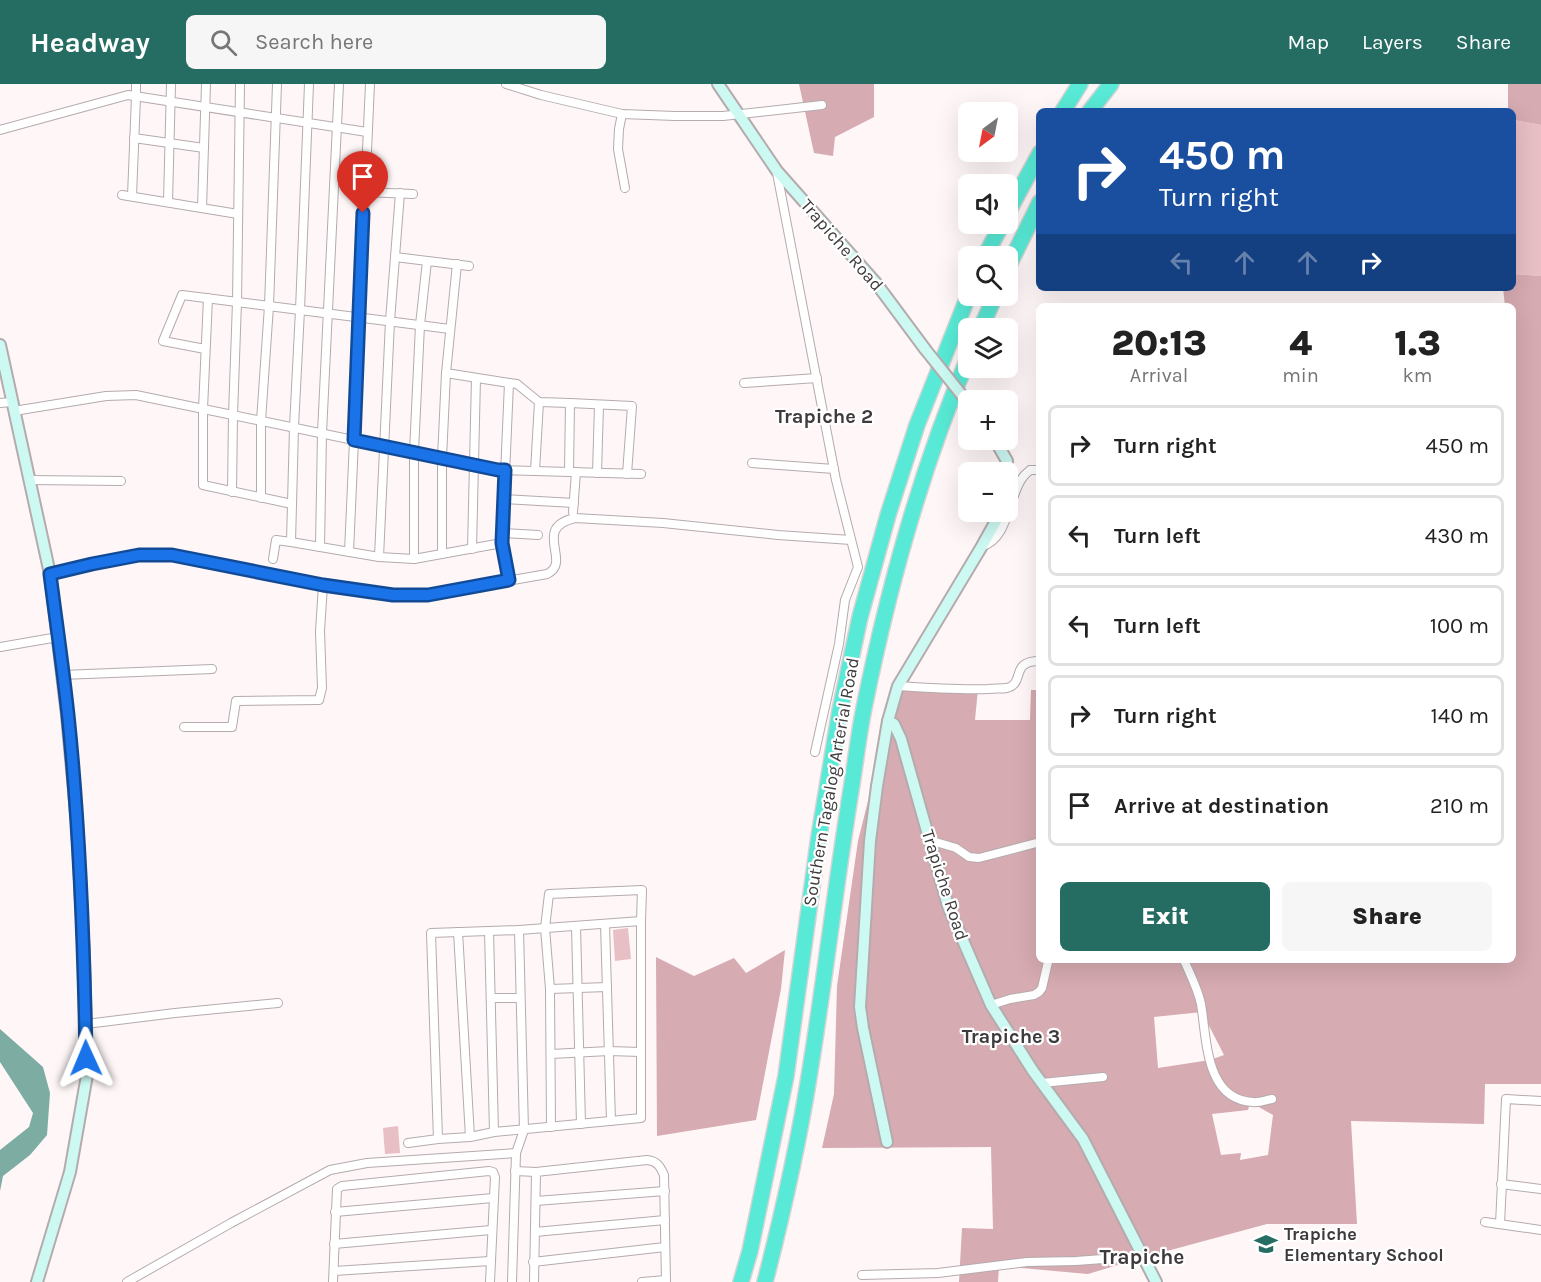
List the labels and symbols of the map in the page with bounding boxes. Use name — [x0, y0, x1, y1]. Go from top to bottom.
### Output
north arrow — [958, 102, 1018, 162]
pin — [337, 151, 388, 213]
street label: Trapiche Road — [796, 194, 888, 296]
district label: Trapiche 2 — [775, 405, 873, 428]
street label: Southern Tagalog Arterial Road — [798, 656, 864, 908]
street label: Trapiche Road — [917, 827, 973, 943]
district label: Trapiche 3 — [962, 1025, 1060, 1048]
position arrow — [54, 1026, 118, 1090]
place label: Trapiche Elementary School — [1284, 1223, 1444, 1266]
school or university icon: Trapiche Elementary School — [1253, 1231, 1279, 1257]
district label: Trapiche — [1100, 1245, 1184, 1269]

